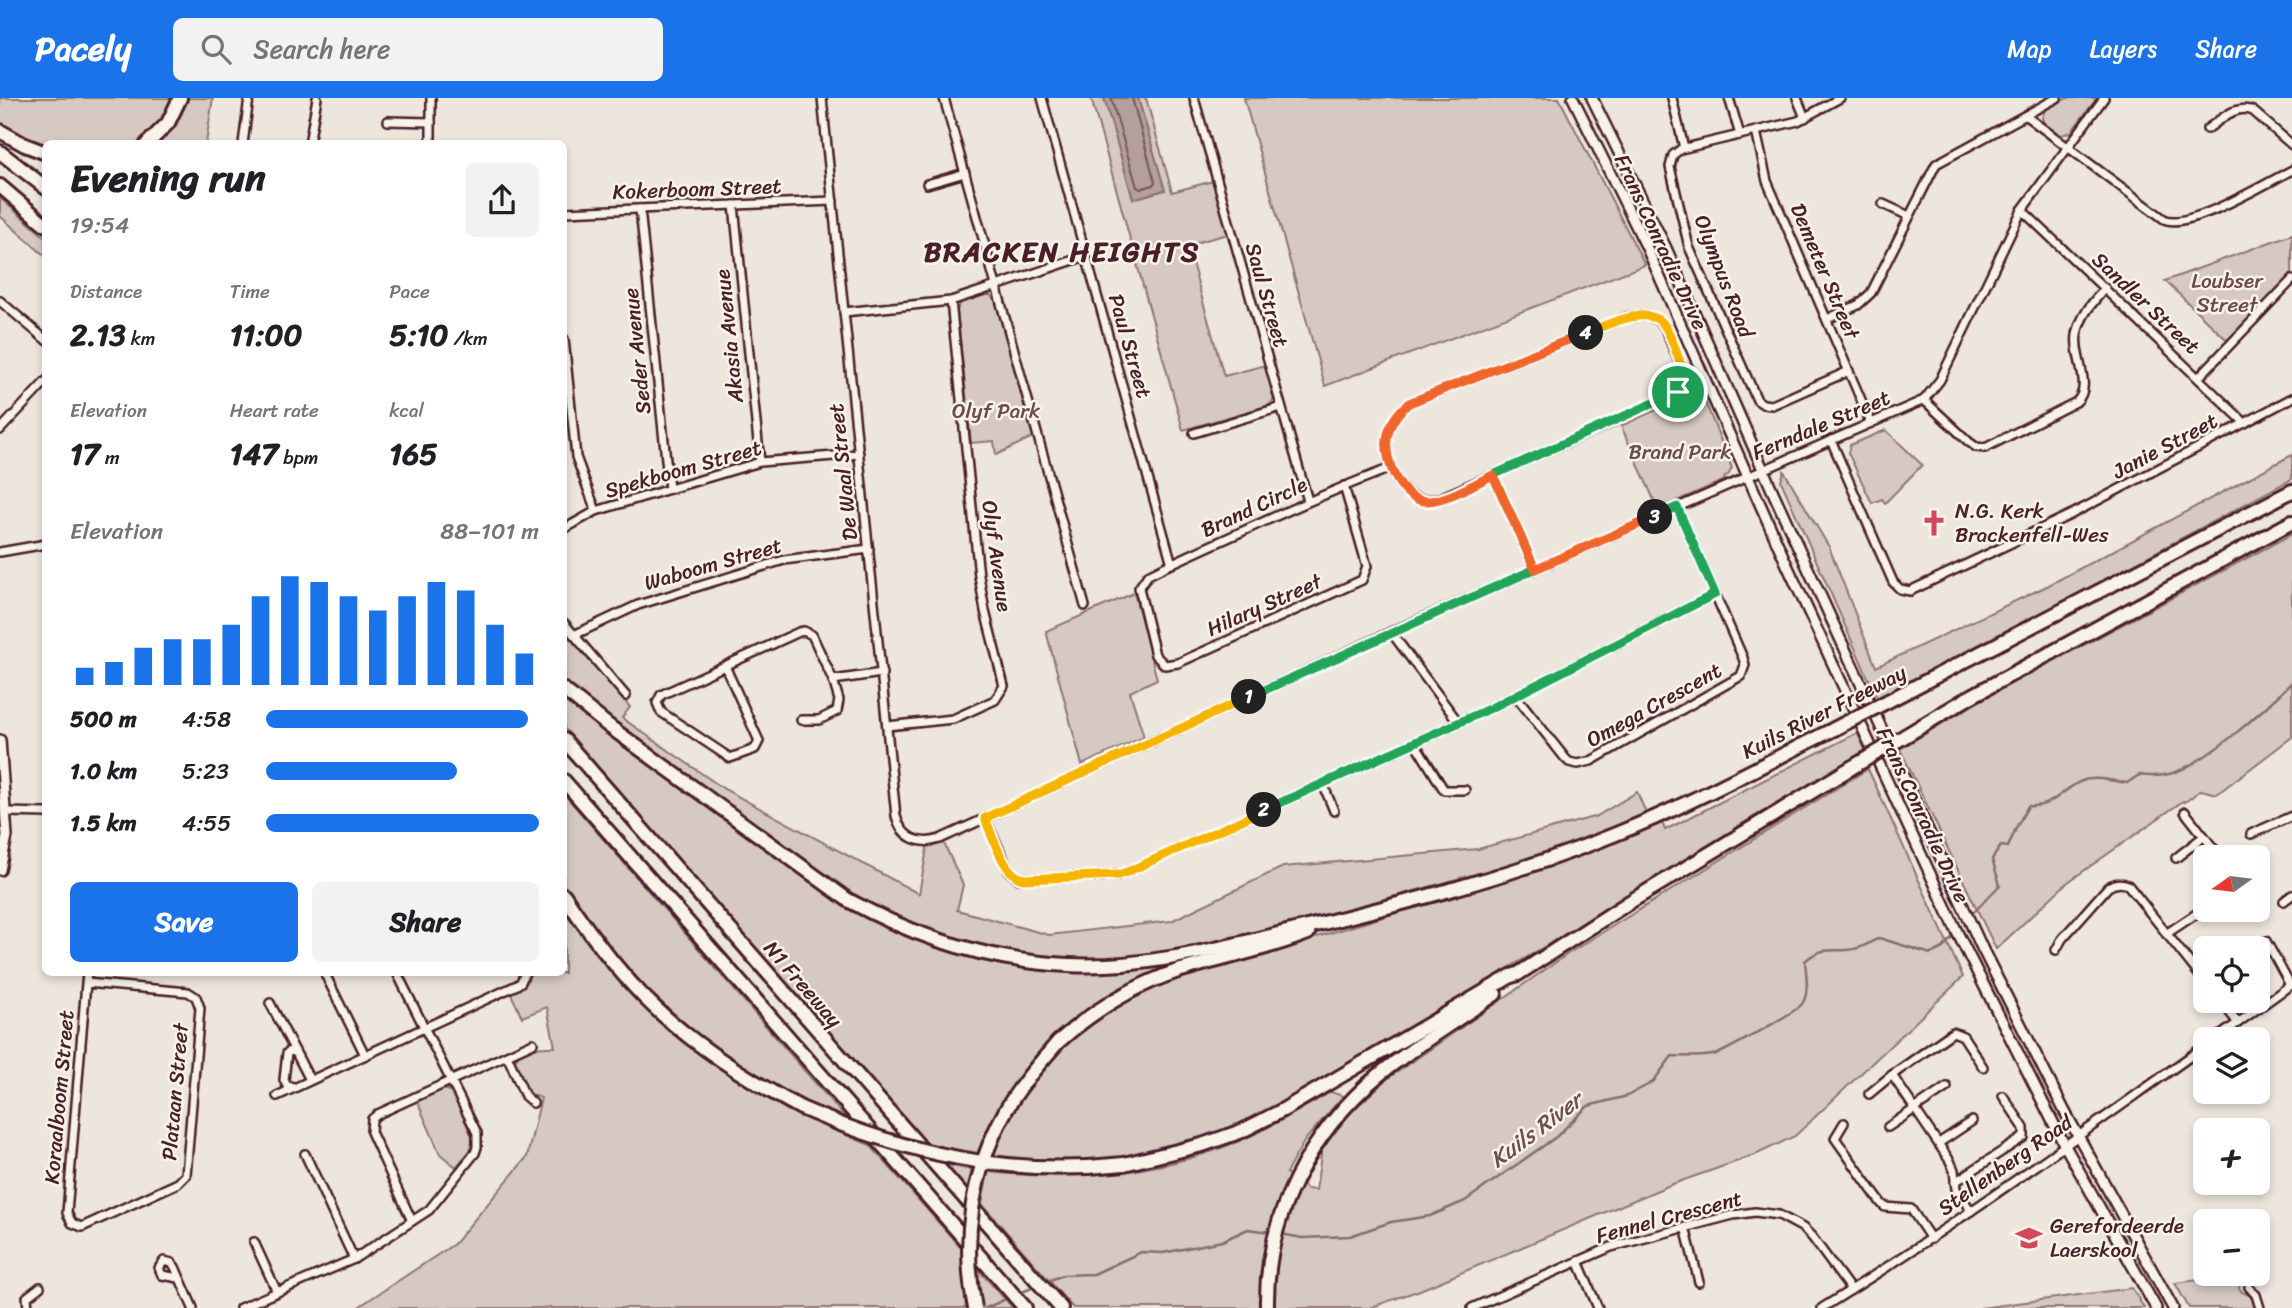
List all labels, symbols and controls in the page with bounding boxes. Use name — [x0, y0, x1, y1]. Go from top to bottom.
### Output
search box — [173, 18, 663, 81]
text: Pacely — [35, 20, 131, 78]
text: Search here — [253, 26, 390, 72]
text: Map — [2007, 28, 2052, 70]
text: Layers — [2090, 28, 2157, 70]
text: Share — [2195, 28, 2257, 70]
icon: search — [197, 30, 235, 68]
text: Evening run — [70, 145, 266, 212]
street label: Frans Conradie Drive — [1603, 147, 1719, 337]
button: share — [465, 163, 539, 237]
street label: Kokerboom Street — [612, 167, 782, 211]
street label: Demeter Street — [1779, 197, 1871, 346]
text: 19:54 — [70, 205, 129, 246]
street label: Olympus Road — [1683, 209, 1766, 345]
district label: BRACKEN HEIGHTS — [924, 227, 1200, 276]
street label: Saul Street — [1234, 238, 1300, 352]
street label: Sandler Street — [2083, 242, 2209, 364]
park label: Loubser Street — [2191, 262, 2264, 324]
street label: Akasia Avenue — [703, 267, 755, 406]
text: Distance — [70, 275, 142, 308]
text: Time — [230, 275, 270, 308]
text: Pace — [389, 275, 430, 308]
street label: Seder Avenue — [611, 286, 663, 416]
street label: Paul Street — [1097, 289, 1163, 403]
text: 2.13 — [70, 308, 126, 362]
text: 11:00 — [230, 308, 302, 362]
text: 5:10 — [389, 308, 449, 362]
pin: 4 — [1568, 316, 1604, 350]
text: 4 — [1580, 316, 1591, 349]
text: km — [126, 322, 155, 355]
text: /km — [449, 322, 488, 355]
pin — [1648, 362, 1708, 422]
icon: arrive — [1659, 373, 1697, 411]
street label: Ferndale Street — [1746, 379, 1896, 471]
park label: Olyf Park — [952, 392, 1040, 430]
text: Elevation — [70, 394, 147, 427]
text: Heart rate — [230, 394, 319, 427]
text: kcal — [389, 394, 424, 427]
street label: De Waal Street — [817, 402, 869, 542]
street label: Janie Street — [2105, 402, 2225, 490]
text: 17 — [70, 427, 100, 481]
text: 147 — [230, 427, 278, 481]
text: 165 — [389, 427, 438, 481]
street label: Spekboom Street — [600, 428, 766, 510]
park label: Brand Park — [1629, 433, 1731, 471]
text: m — [100, 441, 120, 474]
text: bpm — [278, 441, 318, 474]
street label: Brand Circle — [1194, 466, 1314, 548]
place label: N.G. Kerk Brackenfell-Wes — [1955, 492, 2109, 554]
street label: Olyf Avenue — [970, 498, 1024, 614]
pin: 3 — [1638, 500, 1672, 534]
text: 3 — [1649, 500, 1660, 533]
church icon: N.G. Kerk Brackenfell-Wes — [1919, 508, 1949, 538]
text: Elevation — [70, 511, 163, 552]
text: 88–101 m — [440, 511, 539, 552]
street label: Waboom Street — [640, 526, 786, 602]
street label: Hilary Street — [1200, 562, 1329, 647]
street label: Omega Crescent — [1579, 652, 1729, 758]
street label: Kuils River Freeway — [1735, 654, 1913, 770]
pin: 1 — [1232, 680, 1266, 714]
text: 1 — [1244, 680, 1253, 713]
text: 500 m — [70, 699, 137, 740]
text: 4:58 — [182, 699, 231, 740]
street label: Frans Conradie Drive — [1865, 720, 1981, 910]
text: 1.0 km — [70, 751, 137, 792]
text: 5:23 — [182, 751, 229, 792]
pin: 2 — [1246, 792, 1282, 828]
text: 2 — [1258, 793, 1269, 826]
text: 1.5 km — [70, 803, 137, 844]
text: 4:55 — [182, 803, 231, 844]
north arrow — [2193, 845, 2270, 922]
map controls — [2193, 845, 2270, 1286]
button: Save — [70, 882, 298, 962]
button: Share — [312, 882, 539, 962]
street label: N1 Freeway — [754, 931, 852, 1037]
button: locate — [2193, 936, 2270, 1013]
street label: Koraalboom Street — [32, 1009, 86, 1185]
street label: Plataan Street — [150, 1020, 200, 1162]
button: layers — [2193, 1027, 2270, 1104]
water label: Kuils River — [1481, 1078, 1595, 1179]
street label: Stellenberg Road — [1929, 1103, 2082, 1226]
button: + — [2193, 1118, 2270, 1195]
street label: Fennel Crescent — [1591, 1179, 1747, 1255]
place label: Gerefordeerde Laerskool — [2050, 1207, 2184, 1269]
button: − — [2193, 1209, 2270, 1286]
school or university icon: Gerefordeerde Laerskool — [2014, 1223, 2044, 1253]

